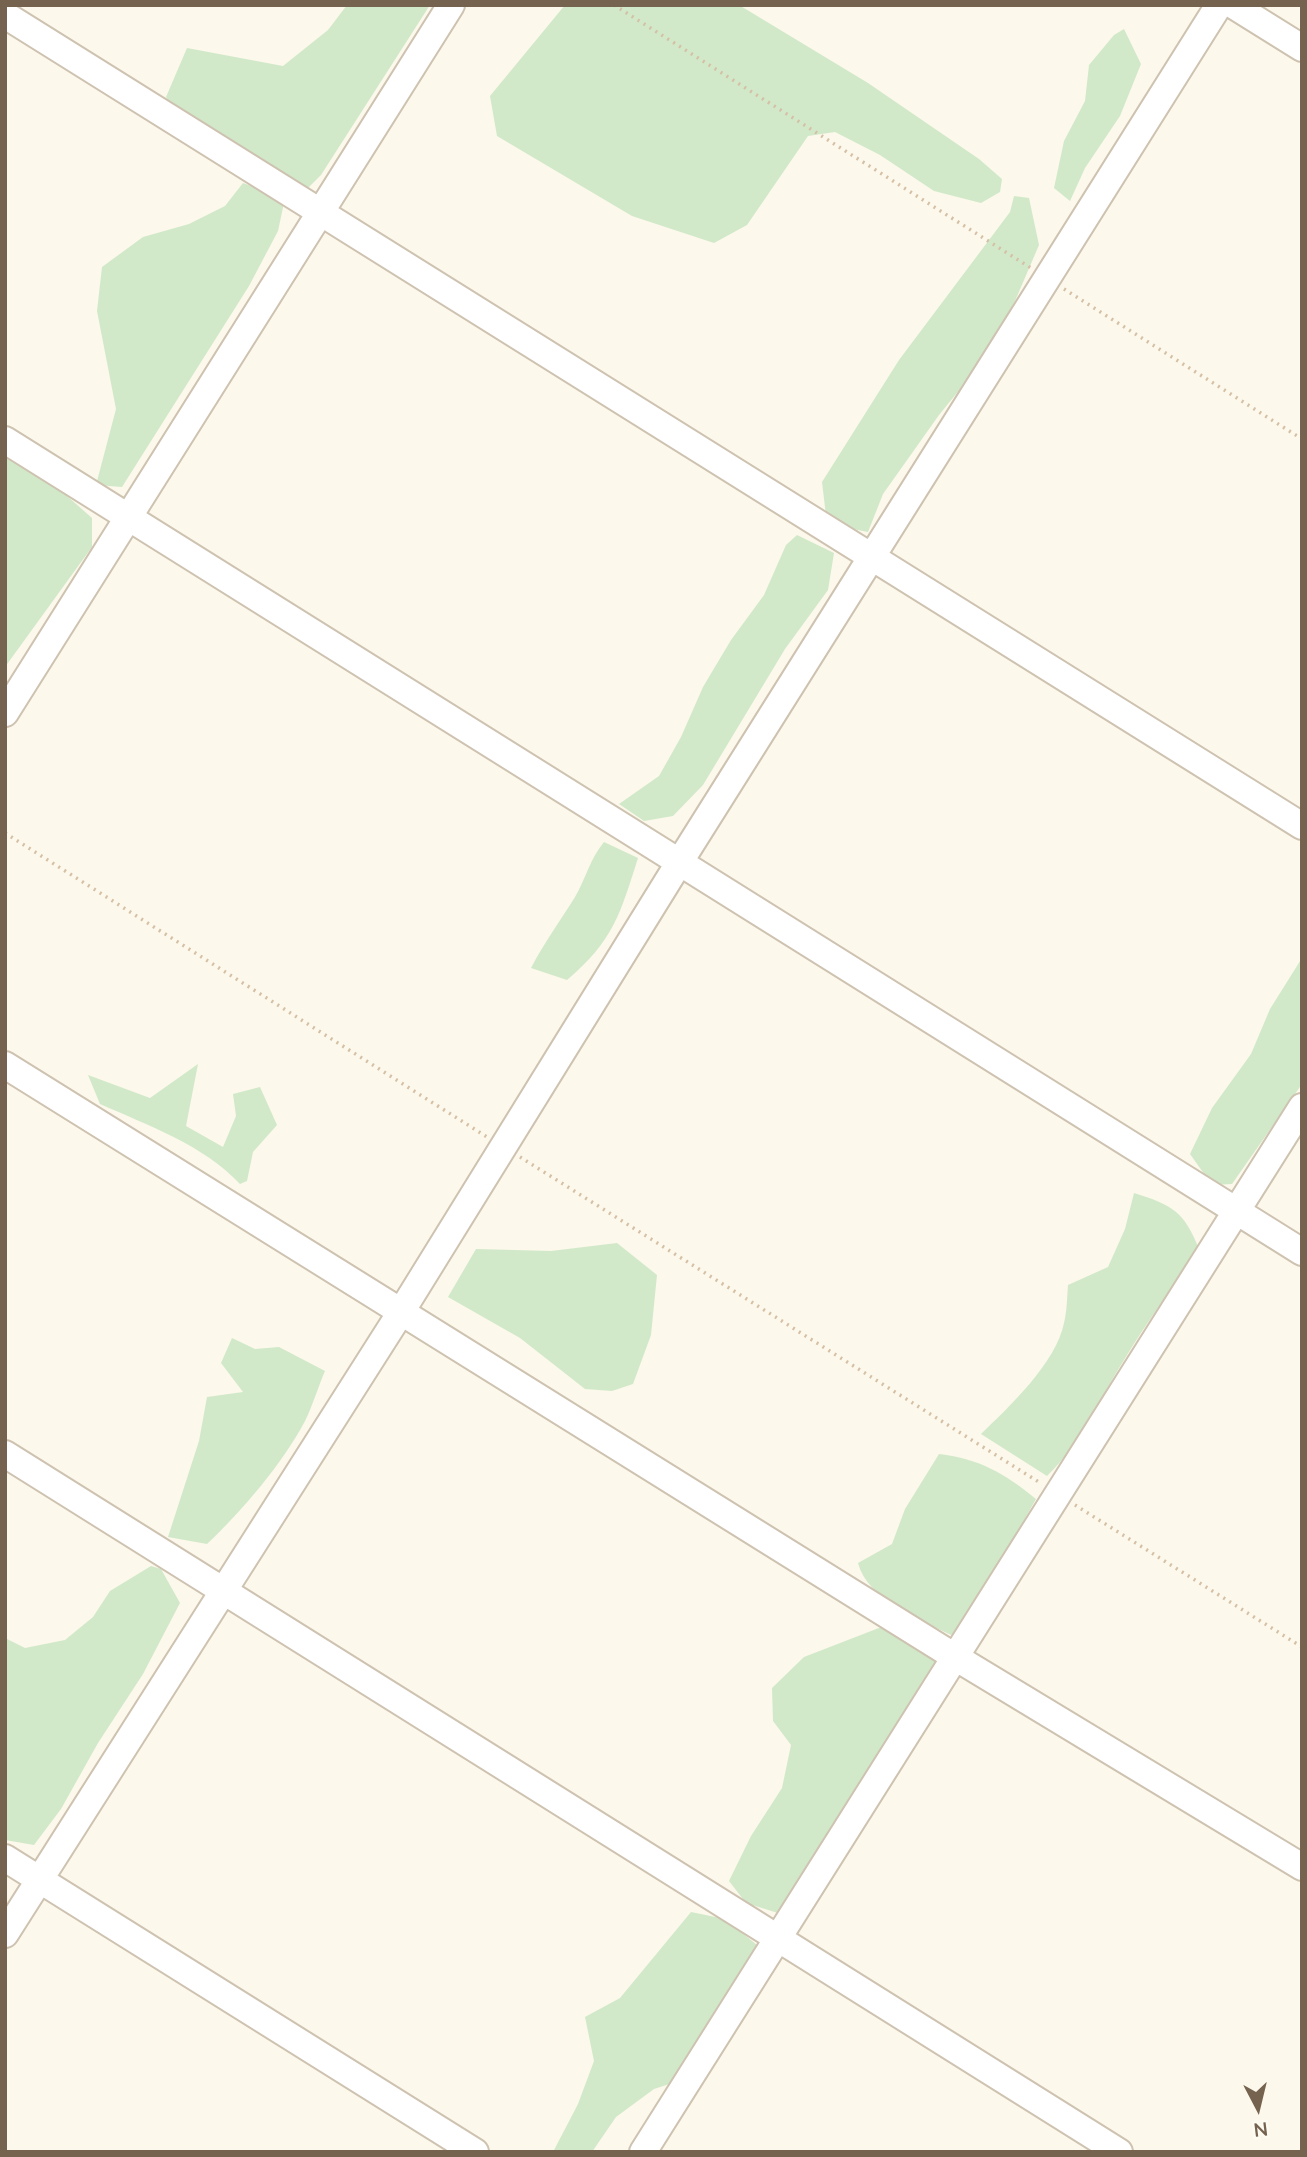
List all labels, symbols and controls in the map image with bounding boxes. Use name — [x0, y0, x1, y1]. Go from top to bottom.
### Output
north arrow — [1223, 2073, 1293, 2143]
text: N — [1252, 2115, 1269, 2143]

